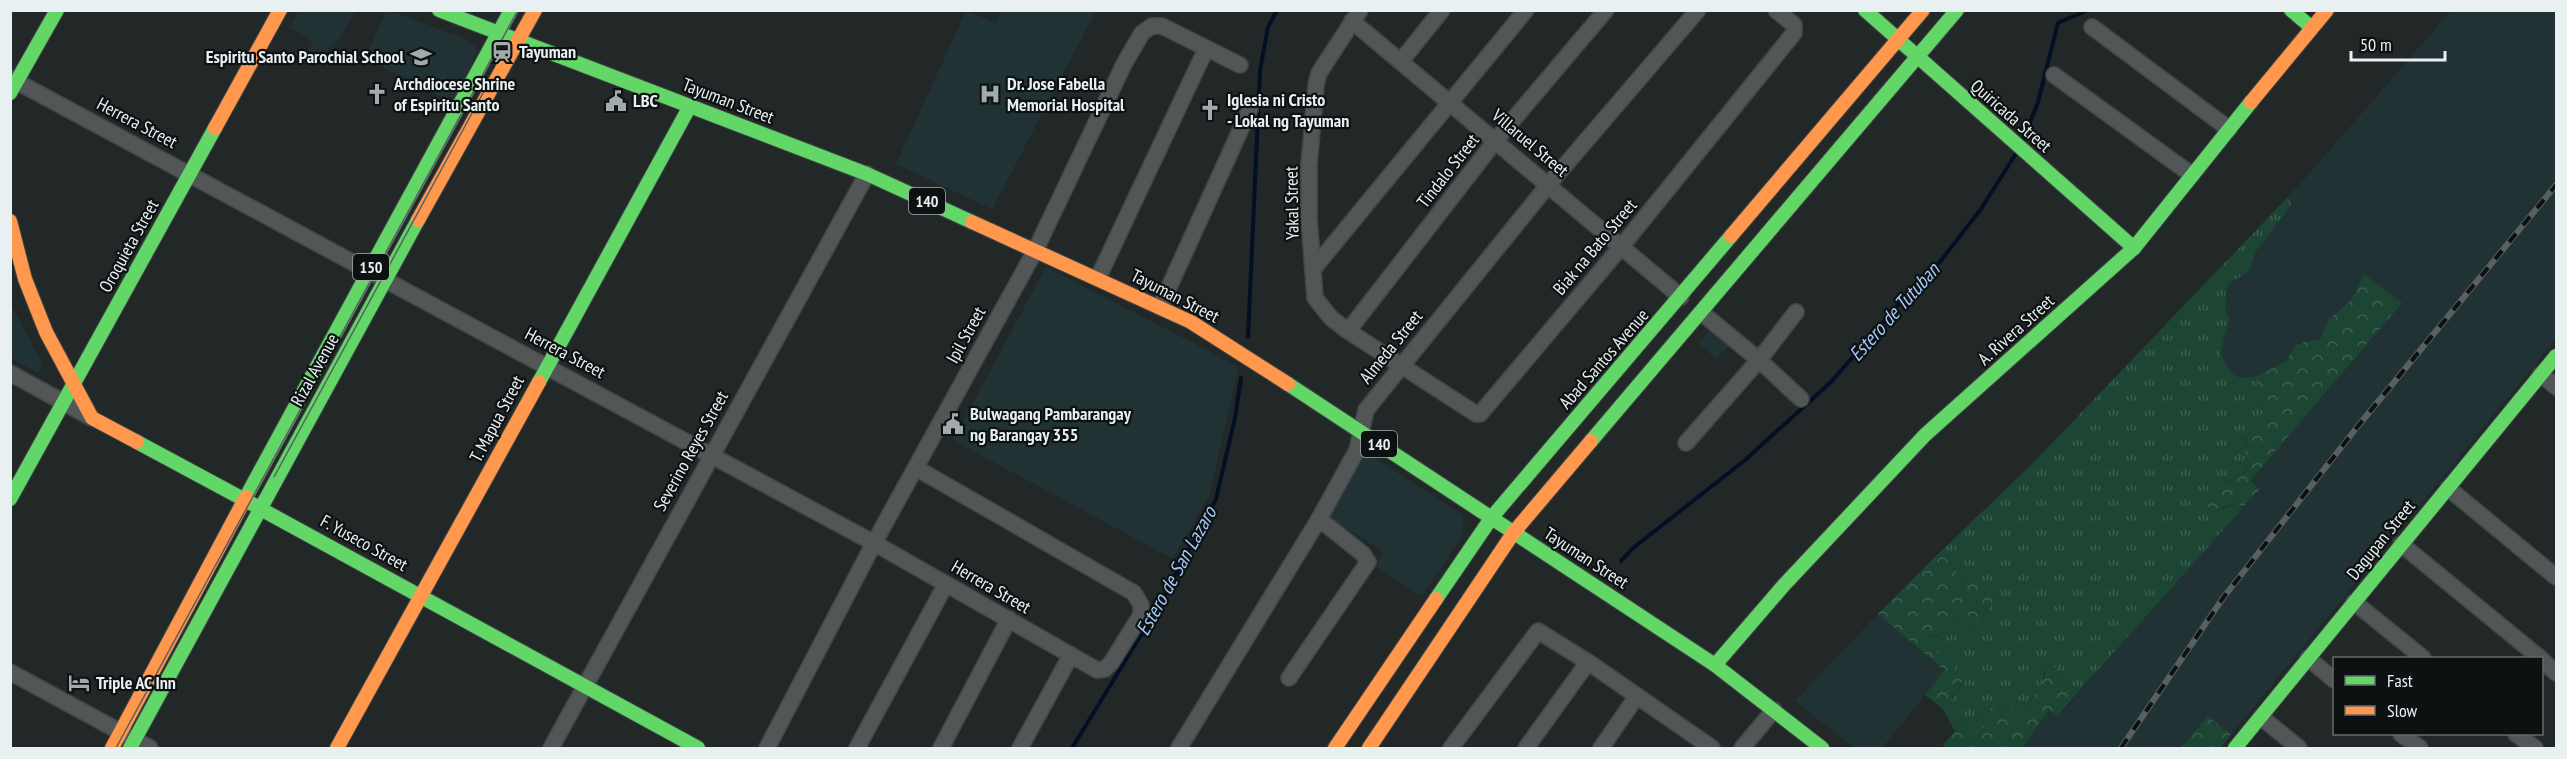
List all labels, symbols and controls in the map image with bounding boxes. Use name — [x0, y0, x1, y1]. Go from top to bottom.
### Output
scale bar — [2351, 24, 2446, 62]
text: 50 m — [2360, 33, 2392, 56]
station icon: Tayuman — [490, 40, 514, 64]
place label: Tayuman — [519, 40, 576, 63]
place label: Espiritu Santo Parochial School — [206, 45, 405, 68]
school or university icon: Espiritu Santo Parochial School — [409, 45, 433, 69]
place label: Archdiocese Shrine of Espiritu Santo — [393, 72, 516, 116]
place label: Dr. Jose Fabella Memorial Hospital — [1007, 72, 1125, 116]
street label: Tayuman Street — [679, 73, 777, 129]
street label: Quiricada Street — [1966, 74, 2057, 157]
church icon: Archdiocese Shrine of Espiritu Santo — [365, 82, 389, 106]
hospital icon: Dr. Jose Fabella Memorial Hospital — [978, 82, 1002, 106]
place label: Iglesia ni Cristo - Lokal ng Tayuman — [1227, 88, 1349, 132]
public building icon: LBC — [604, 89, 628, 113]
place label: LBC — [633, 89, 658, 112]
street label: Herrera Street — [93, 92, 181, 153]
church icon: Iglesia ni Cristo - Lokal ng Tayuman — [1198, 98, 1222, 122]
street label: Villaruel Street — [1486, 103, 1573, 181]
street label: Tindalo Street — [1411, 129, 1484, 212]
street label: Yakal Street — [1279, 166, 1304, 240]
road number: 140 — [909, 188, 945, 214]
street label: Biak na Bato Street — [1548, 194, 1641, 299]
street label: Oroquieta Street — [94, 195, 164, 296]
road number: 150 — [353, 254, 389, 280]
water label: Estero de Tutuban — [1843, 257, 1946, 367]
street label: Tayuman Street — [1127, 263, 1223, 328]
street label: A. Rivera Street — [1973, 289, 2059, 370]
street label: Ipil Street — [941, 302, 990, 367]
street label: Abad Santos Avenue — [1554, 304, 1653, 414]
street label: Almeda Street — [1354, 305, 1427, 388]
street label: Herrera Street — [521, 322, 609, 383]
street label: Rizal Avenue — [285, 330, 344, 410]
street label: T. Mapua Street — [464, 371, 529, 466]
street label: Severino Reyes Street — [648, 387, 733, 515]
place label: Bulwagang Pambarangay ng Barangay 355 — [970, 402, 1132, 446]
public building icon: Bulwagang Pambarangay ng Barangay 355 — [941, 412, 965, 436]
road number: 140 — [1361, 431, 1397, 457]
street label: Dagupan Street — [2341, 495, 2420, 584]
water label: Estero de San Lazaro — [1130, 501, 1223, 640]
street label: F. Yuseco Street — [317, 509, 412, 576]
street label: Tayuman Street — [1540, 522, 1633, 593]
street label: Herrera Street — [948, 555, 1035, 618]
legend — [2333, 657, 2543, 735]
text: Fast — [2387, 669, 2413, 692]
hotel icon: Triple AC Inn — [67, 671, 91, 695]
place label: Triple AC Inn — [96, 671, 176, 694]
text: Slow — [2387, 699, 2418, 722]

